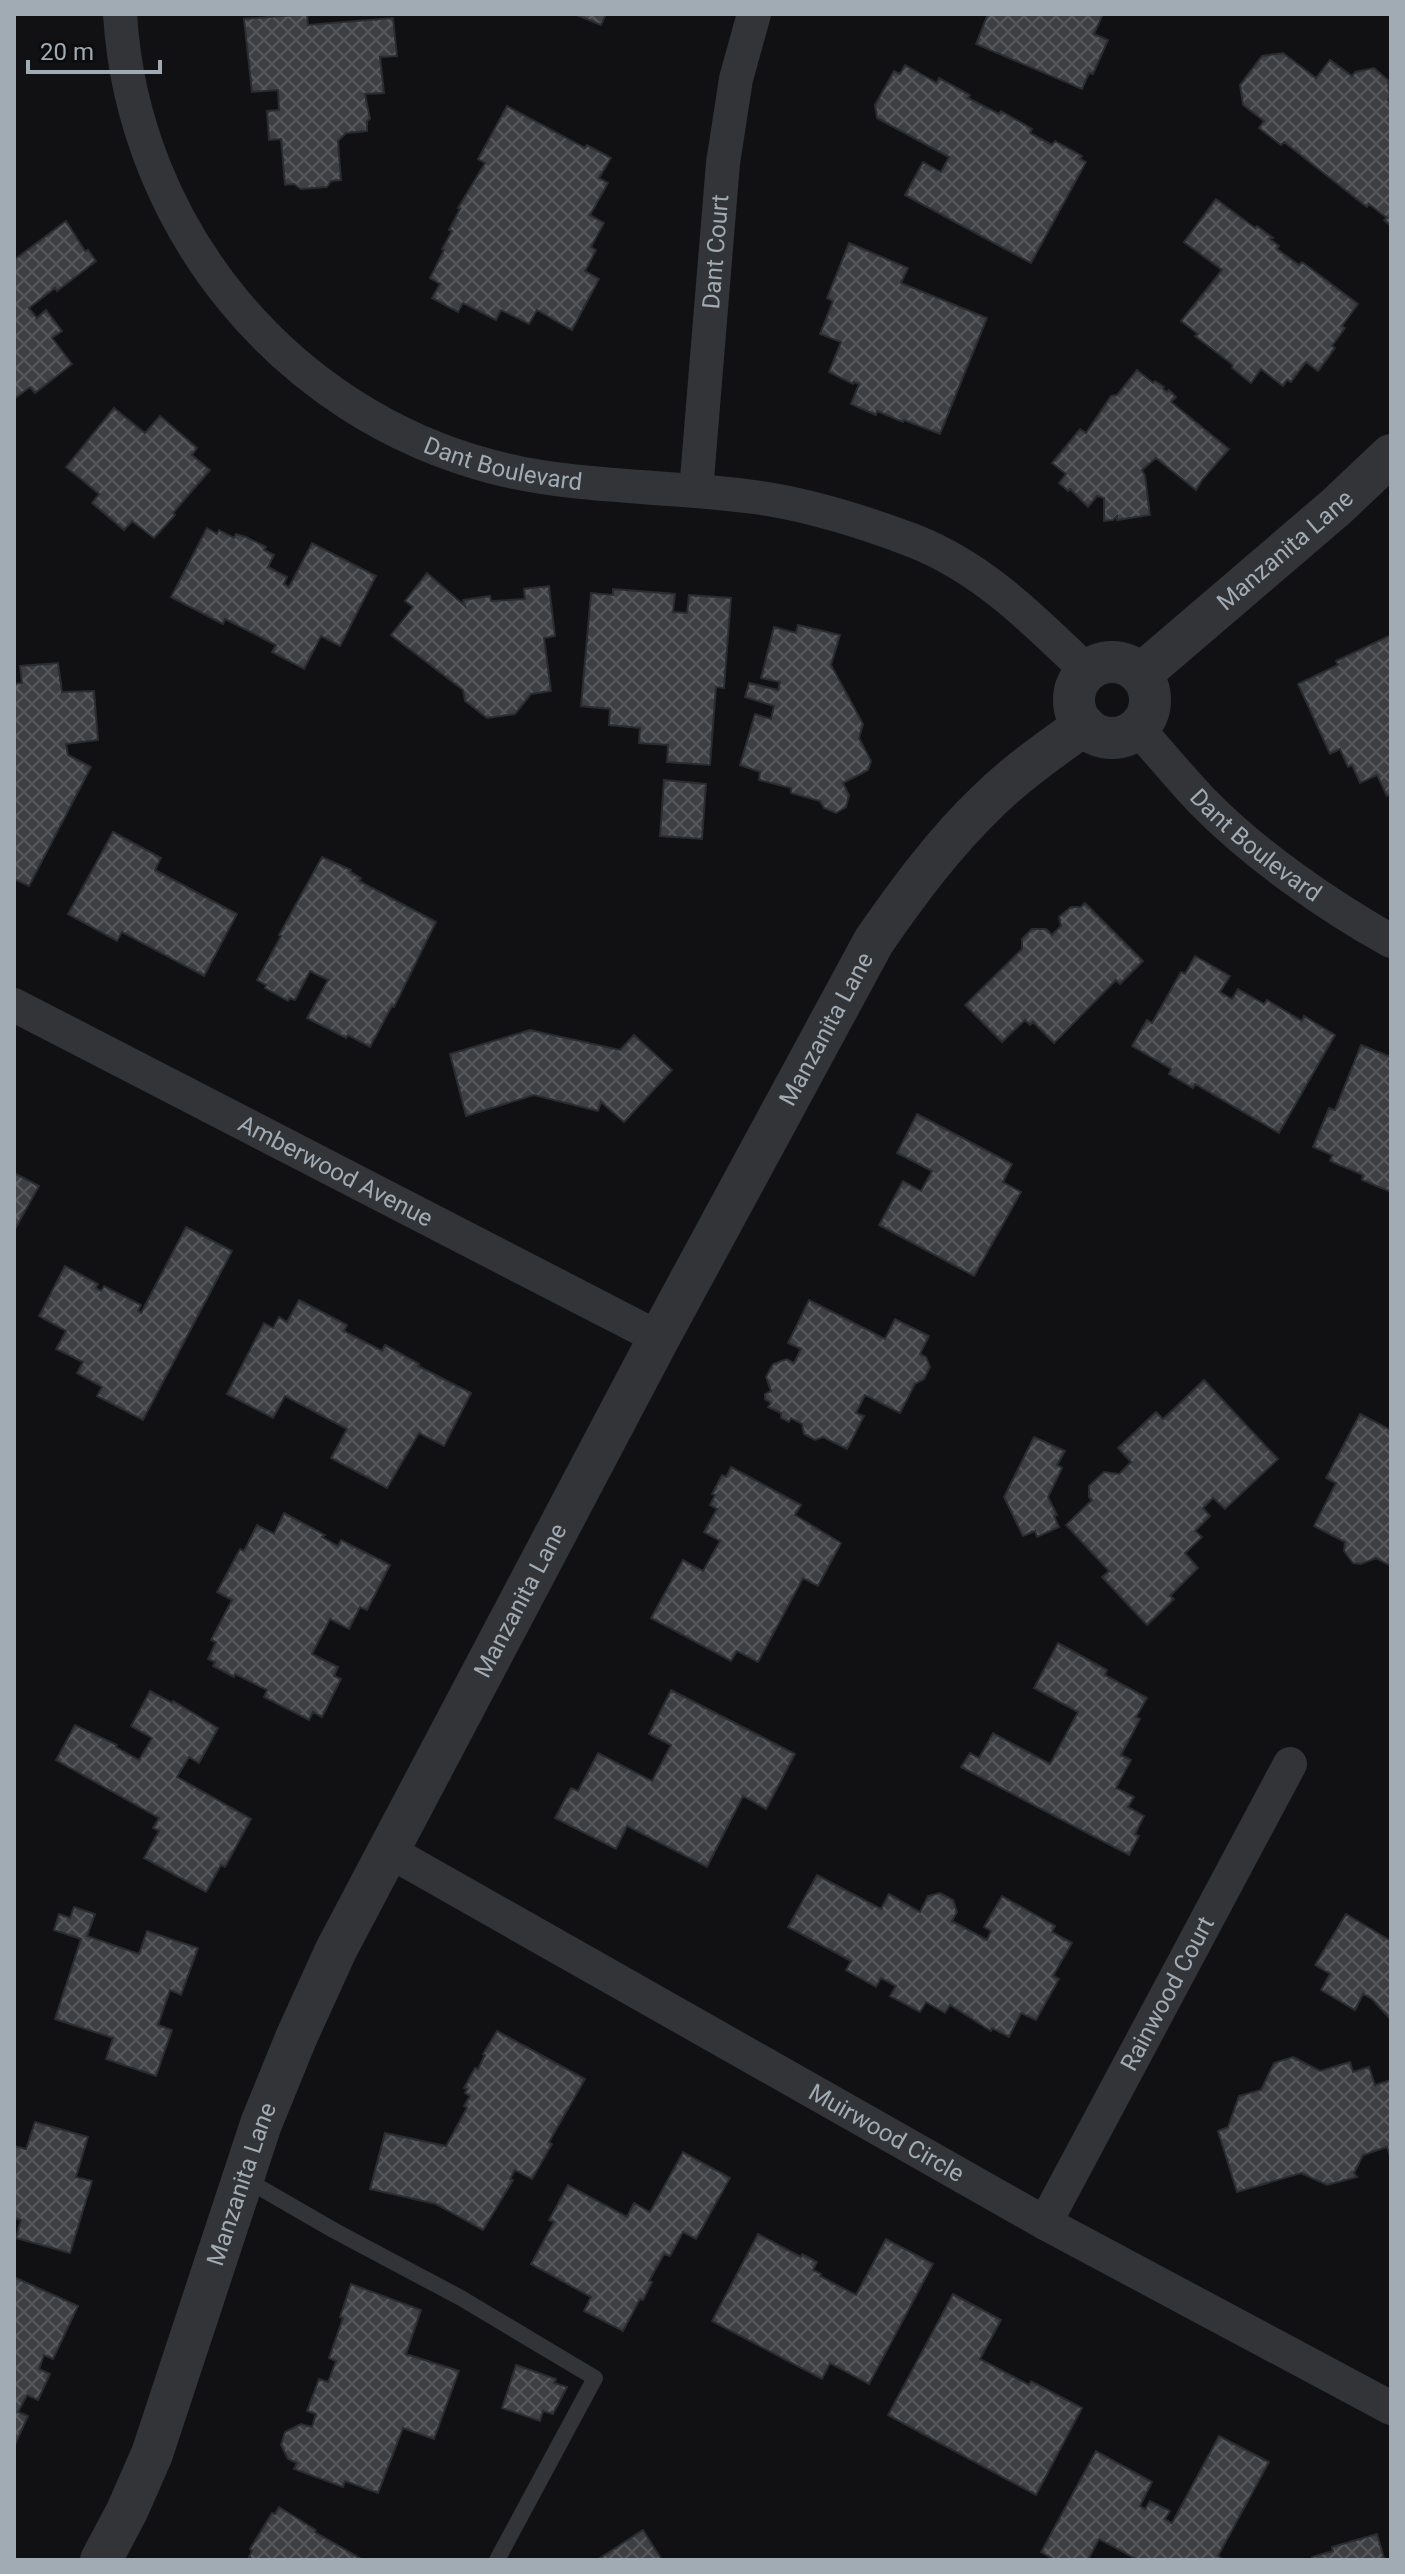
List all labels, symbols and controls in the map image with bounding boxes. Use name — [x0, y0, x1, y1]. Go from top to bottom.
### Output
scale bar — [28, 24, 160, 74]
text: 20 m — [40, 38, 94, 66]
street label: Dant Court — [697, 193, 734, 310]
street label: Dant Boulevard — [420, 431, 584, 496]
street label: Manzanita Lane — [1212, 484, 1359, 616]
street label: Dant Boulevard — [1184, 783, 1327, 908]
street label: Manzanita Lane — [773, 948, 879, 1111]
street label: Amberwood Avenue — [234, 1109, 437, 1233]
street label: Manzanita Lane — [468, 1519, 573, 1682]
street label: Rainwood Court — [1115, 1911, 1220, 2076]
street label: Muirwood Circle — [804, 2078, 969, 2188]
street label: Manzanita Lane — [201, 2098, 282, 2269]

